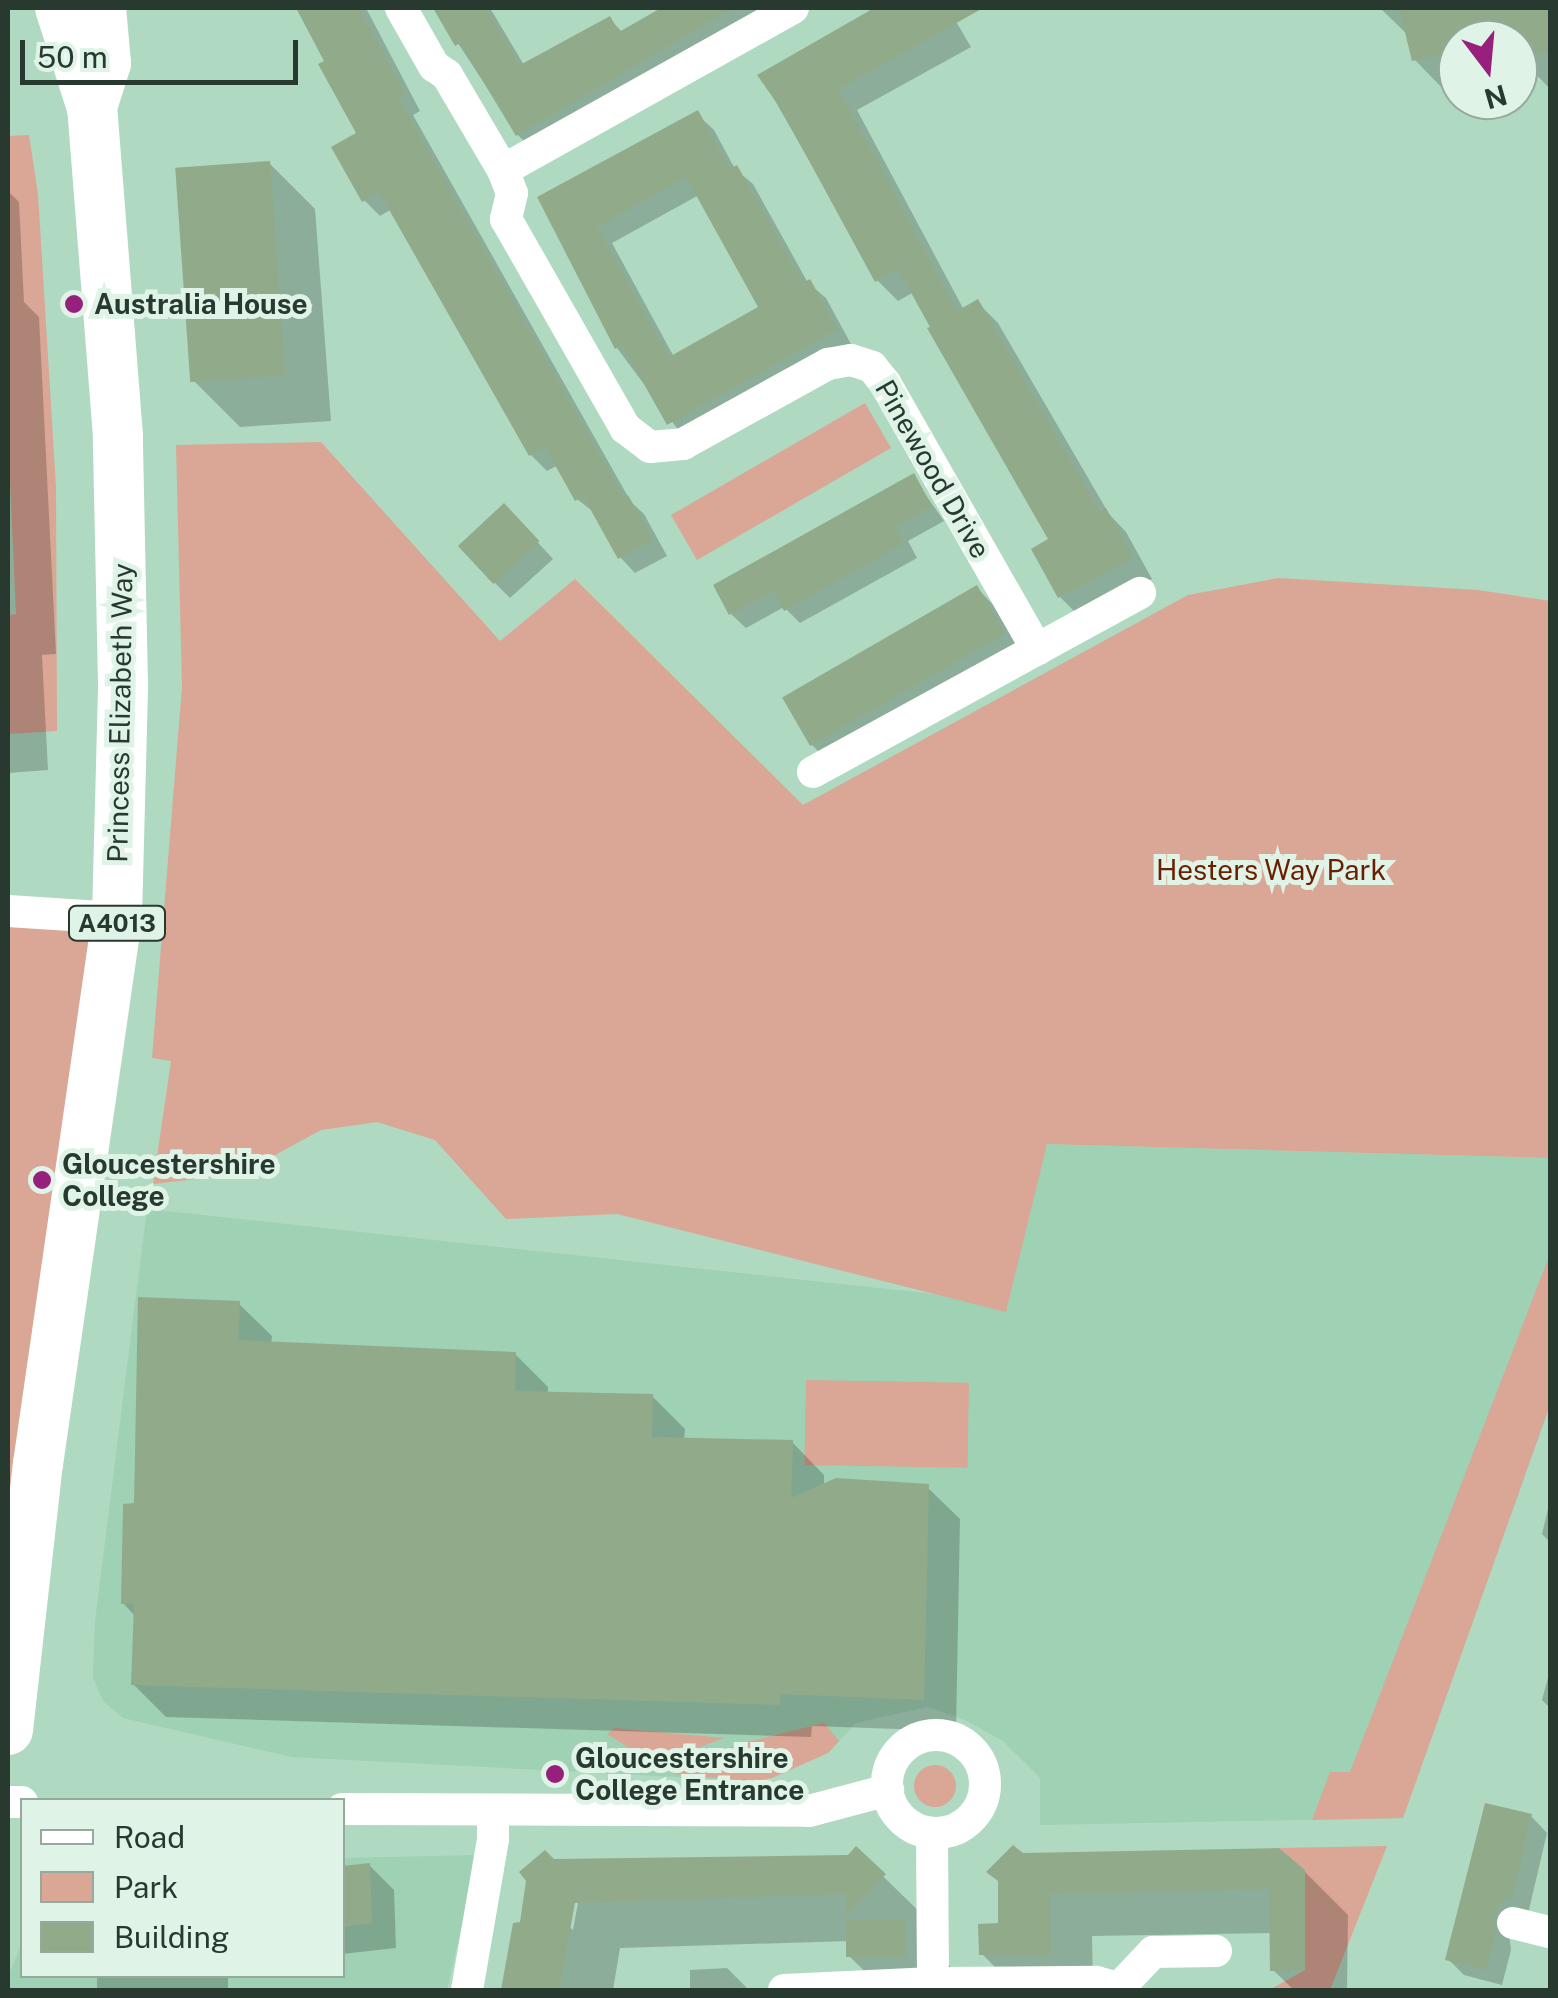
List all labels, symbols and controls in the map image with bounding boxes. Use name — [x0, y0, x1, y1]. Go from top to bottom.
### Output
scale bar — [25, 20, 302, 82]
north arrow — [1438, 20, 1538, 120]
text: 50 m — [37, 39, 108, 75]
text: N — [1481, 79, 1511, 116]
place label: Australia House — [94, 287, 308, 321]
marker: Australia House — [63, 293, 85, 315]
street label: Pinewood Drive — [868, 374, 998, 564]
street label: Princess Elizabeth Way — [101, 562, 139, 864]
park label: Hesters Way Park — [1155, 853, 1387, 887]
road number: A4013 — [67, 903, 167, 943]
place label: Gloucestershire College — [62, 1147, 276, 1213]
marker: Gloucestershire College — [31, 1169, 53, 1191]
place label: Gloucestershire College Entrance — [575, 1741, 805, 1807]
marker: Gloucestershire College Entrance — [544, 1763, 566, 1785]
legend — [20, 1798, 345, 1978]
text: Road — [114, 1819, 185, 1855]
text: Park — [114, 1869, 178, 1905]
text: Building — [114, 1919, 229, 1955]

